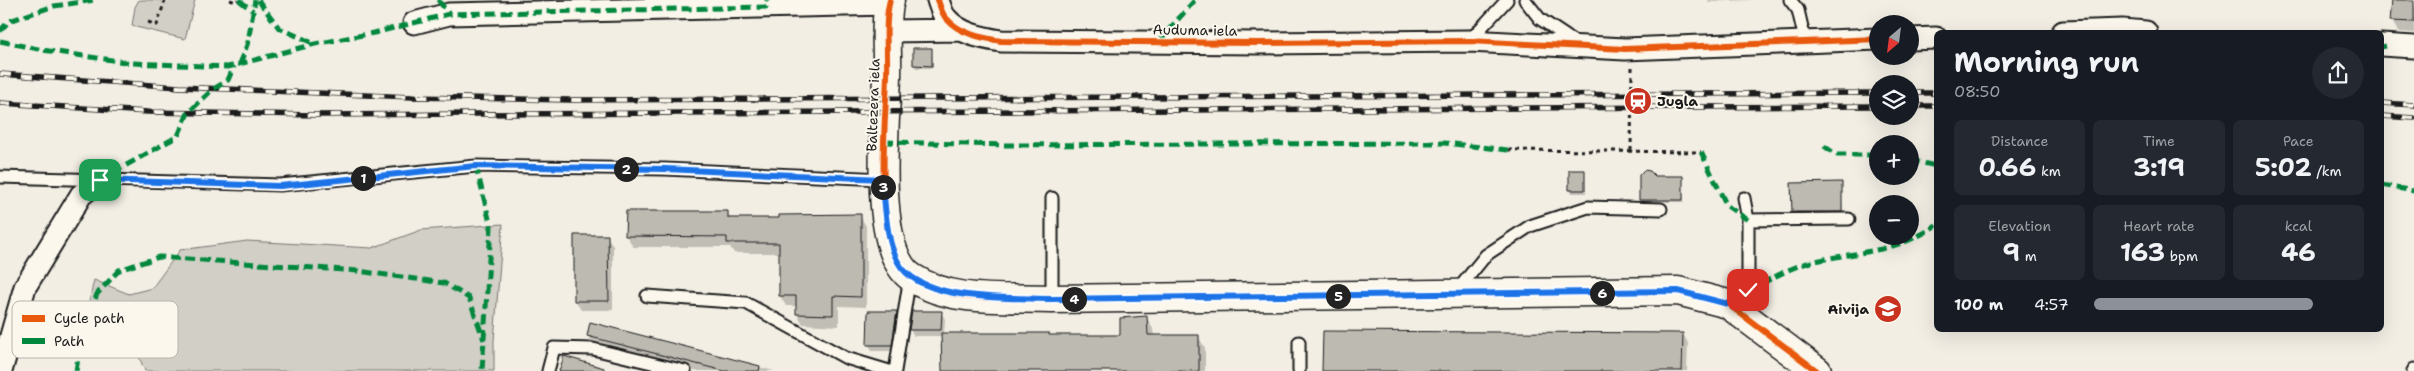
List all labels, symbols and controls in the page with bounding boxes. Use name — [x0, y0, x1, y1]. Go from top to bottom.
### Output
north arrow — [1869, 15, 1919, 65]
map controls — [1869, 15, 1919, 245]
street label: Auduma iela — [1152, 20, 1238, 40]
text: Morning run — [1954, 43, 2139, 81]
button: share — [2312, 47, 2364, 99]
street label: Baltezera iela — [862, 58, 884, 152]
button: layers — [1869, 75, 1919, 125]
text: 08:50 — [1954, 81, 2000, 102]
station icon: Jugla — [1623, 86, 1653, 116]
place label: Jugla — [1657, 92, 1698, 110]
text: Distance — [1991, 132, 2048, 150]
text: Time — [2143, 132, 2175, 150]
text: Pace — [2283, 132, 2314, 150]
button: + — [1869, 135, 1919, 185]
text: 0.66 — [1978, 150, 2036, 184]
text: 3:19 — [2133, 150, 2185, 184]
text: 5:02 — [2255, 150, 2312, 184]
pin: 2 — [614, 156, 638, 182]
pin — [79, 159, 121, 201]
text: 2 — [622, 160, 631, 178]
text: km — [2036, 162, 2061, 180]
text: /km — [2312, 162, 2342, 180]
icon: arrive — [86, 166, 114, 194]
pin: 1 — [350, 166, 376, 190]
text: 1 — [360, 169, 367, 187]
pin: 3 — [870, 174, 896, 200]
text: 3 — [879, 178, 888, 196]
button: − — [1869, 195, 1919, 245]
text: Elevation — [1988, 217, 2051, 235]
text: Heart rate — [2123, 217, 2195, 235]
text: kcal — [2285, 217, 2312, 235]
text: 9 — [2002, 235, 2020, 269]
text: 163 — [2120, 235, 2165, 269]
text: 46 — [2281, 235, 2316, 269]
text: m — [2020, 247, 2037, 265]
text: bpm — [2165, 247, 2198, 265]
pin — [1727, 269, 1769, 311]
icon: check — [1734, 276, 1762, 304]
pin: 6 — [1590, 280, 1614, 306]
pin: 5 — [1326, 284, 1350, 308]
text: 6 — [1598, 284, 1607, 302]
pin: 4 — [1062, 286, 1086, 312]
text: 5 — [1334, 287, 1343, 305]
text: 4 — [1070, 290, 1079, 308]
school or university icon: Aivija — [1873, 294, 1903, 324]
text: 100 m — [1954, 294, 2003, 315]
text: 4:57 — [2034, 294, 2069, 315]
place label: Aivija — [1828, 300, 1869, 318]
legend — [12, 301, 178, 358]
text: Cycle path — [54, 309, 125, 327]
text: Path — [54, 332, 85, 350]

